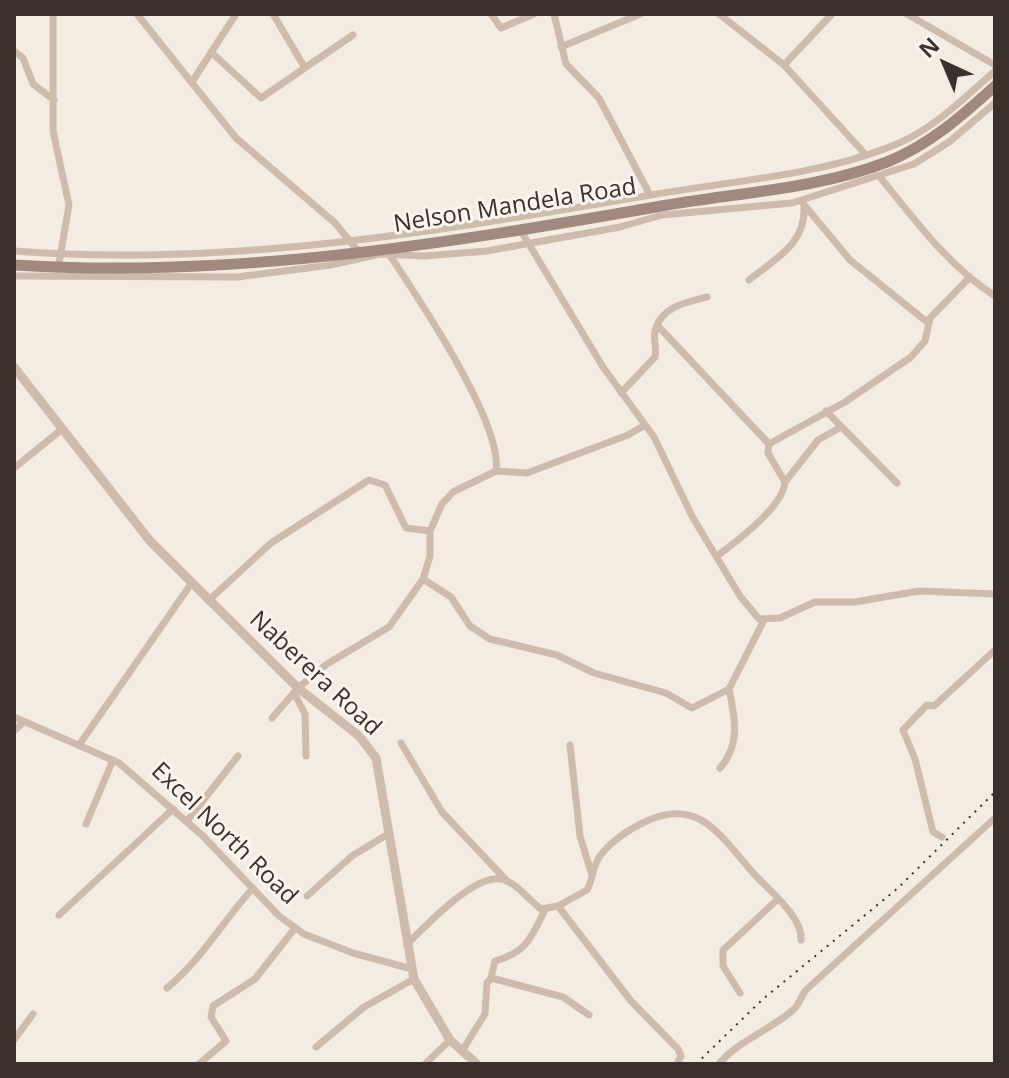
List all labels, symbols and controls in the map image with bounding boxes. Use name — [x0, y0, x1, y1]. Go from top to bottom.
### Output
north arrow — [905, 24, 985, 104]
text: N — [911, 30, 945, 64]
street label: Nelson Mandela Road — [392, 173, 638, 239]
street label: Naberera Road — [243, 606, 387, 742]
street label: Excel North Road — [145, 757, 303, 911]

